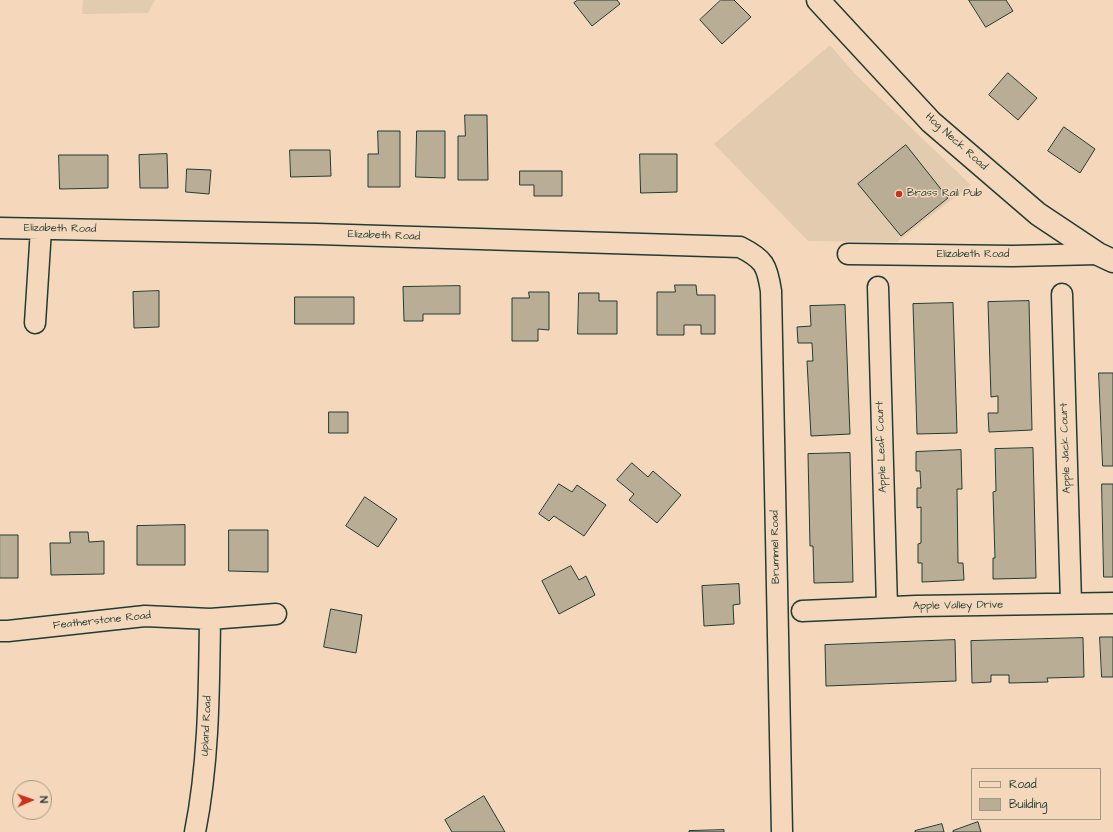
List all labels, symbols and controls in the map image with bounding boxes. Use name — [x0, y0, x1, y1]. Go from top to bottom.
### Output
street label: Hog Neck Road — [922, 111, 990, 173]
place label: Brass Rail Pub — [907, 187, 982, 201]
marker: Brass Rail Pub — [894, 189, 904, 199]
street label: Elizabeth Road — [24, 222, 96, 236]
street label: Elizabeth Road — [347, 228, 421, 244]
street label: Elizabeth Road — [937, 248, 1009, 262]
street label: Apple Leaf Court — [874, 401, 890, 493]
street label: Apple Jack Court — [1058, 402, 1074, 494]
street label: Brummel Road — [769, 510, 783, 584]
street label: Apple Valley Drive — [913, 599, 1003, 613]
street label: Featherstone Road — [52, 609, 152, 633]
street label: Upland Road — [199, 695, 215, 757]
legend — [971, 768, 1101, 820]
text: Road — [1009, 776, 1037, 793]
north arrow — [12, 780, 52, 820]
text: N — [36, 796, 51, 803]
text: Building — [1009, 796, 1047, 813]

